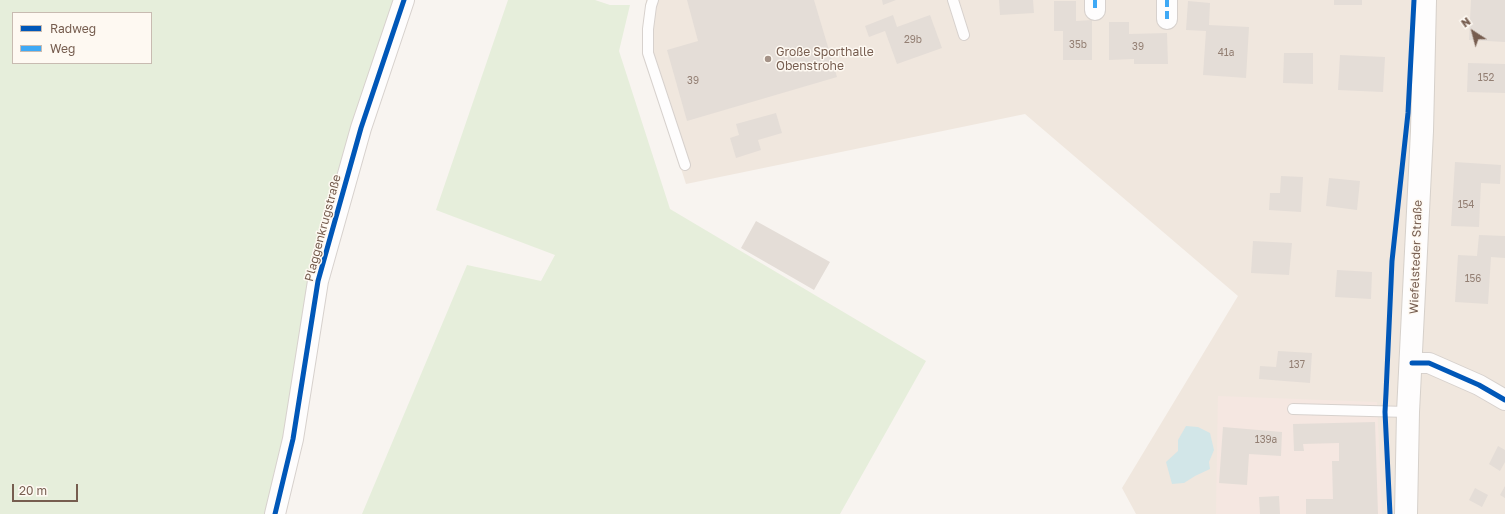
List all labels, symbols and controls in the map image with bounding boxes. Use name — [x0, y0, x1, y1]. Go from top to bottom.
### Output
legend — [12, 12, 152, 64]
north arrow — [1453, 12, 1493, 52]
text: N — [1458, 14, 1473, 30]
text: Radweg — [50, 21, 96, 36]
house number: 29b — [904, 34, 922, 46]
house number: 35b — [1069, 39, 1087, 51]
text: Weg — [50, 41, 75, 56]
house number: 39 — [1132, 41, 1144, 53]
place label: Große Sporthalle Obenstrohe — [776, 45, 874, 73]
house number: 41a — [1218, 47, 1234, 59]
marker: Große Sporthalle Obenstrohe — [763, 54, 773, 64]
house number: 152 — [1478, 72, 1494, 84]
house number: 39 — [687, 75, 699, 87]
street label: Plaggenkrugstraße — [302, 173, 344, 283]
house number: 154 — [1458, 199, 1474, 211]
street label: Wiefelsteder Straße — [1407, 200, 1425, 314]
house number: 156 — [1465, 273, 1481, 285]
house number: 137 — [1289, 359, 1305, 371]
house number: 139a — [1255, 434, 1277, 446]
scale bar — [14, 476, 80, 502]
text: 20 m — [19, 483, 47, 498]

